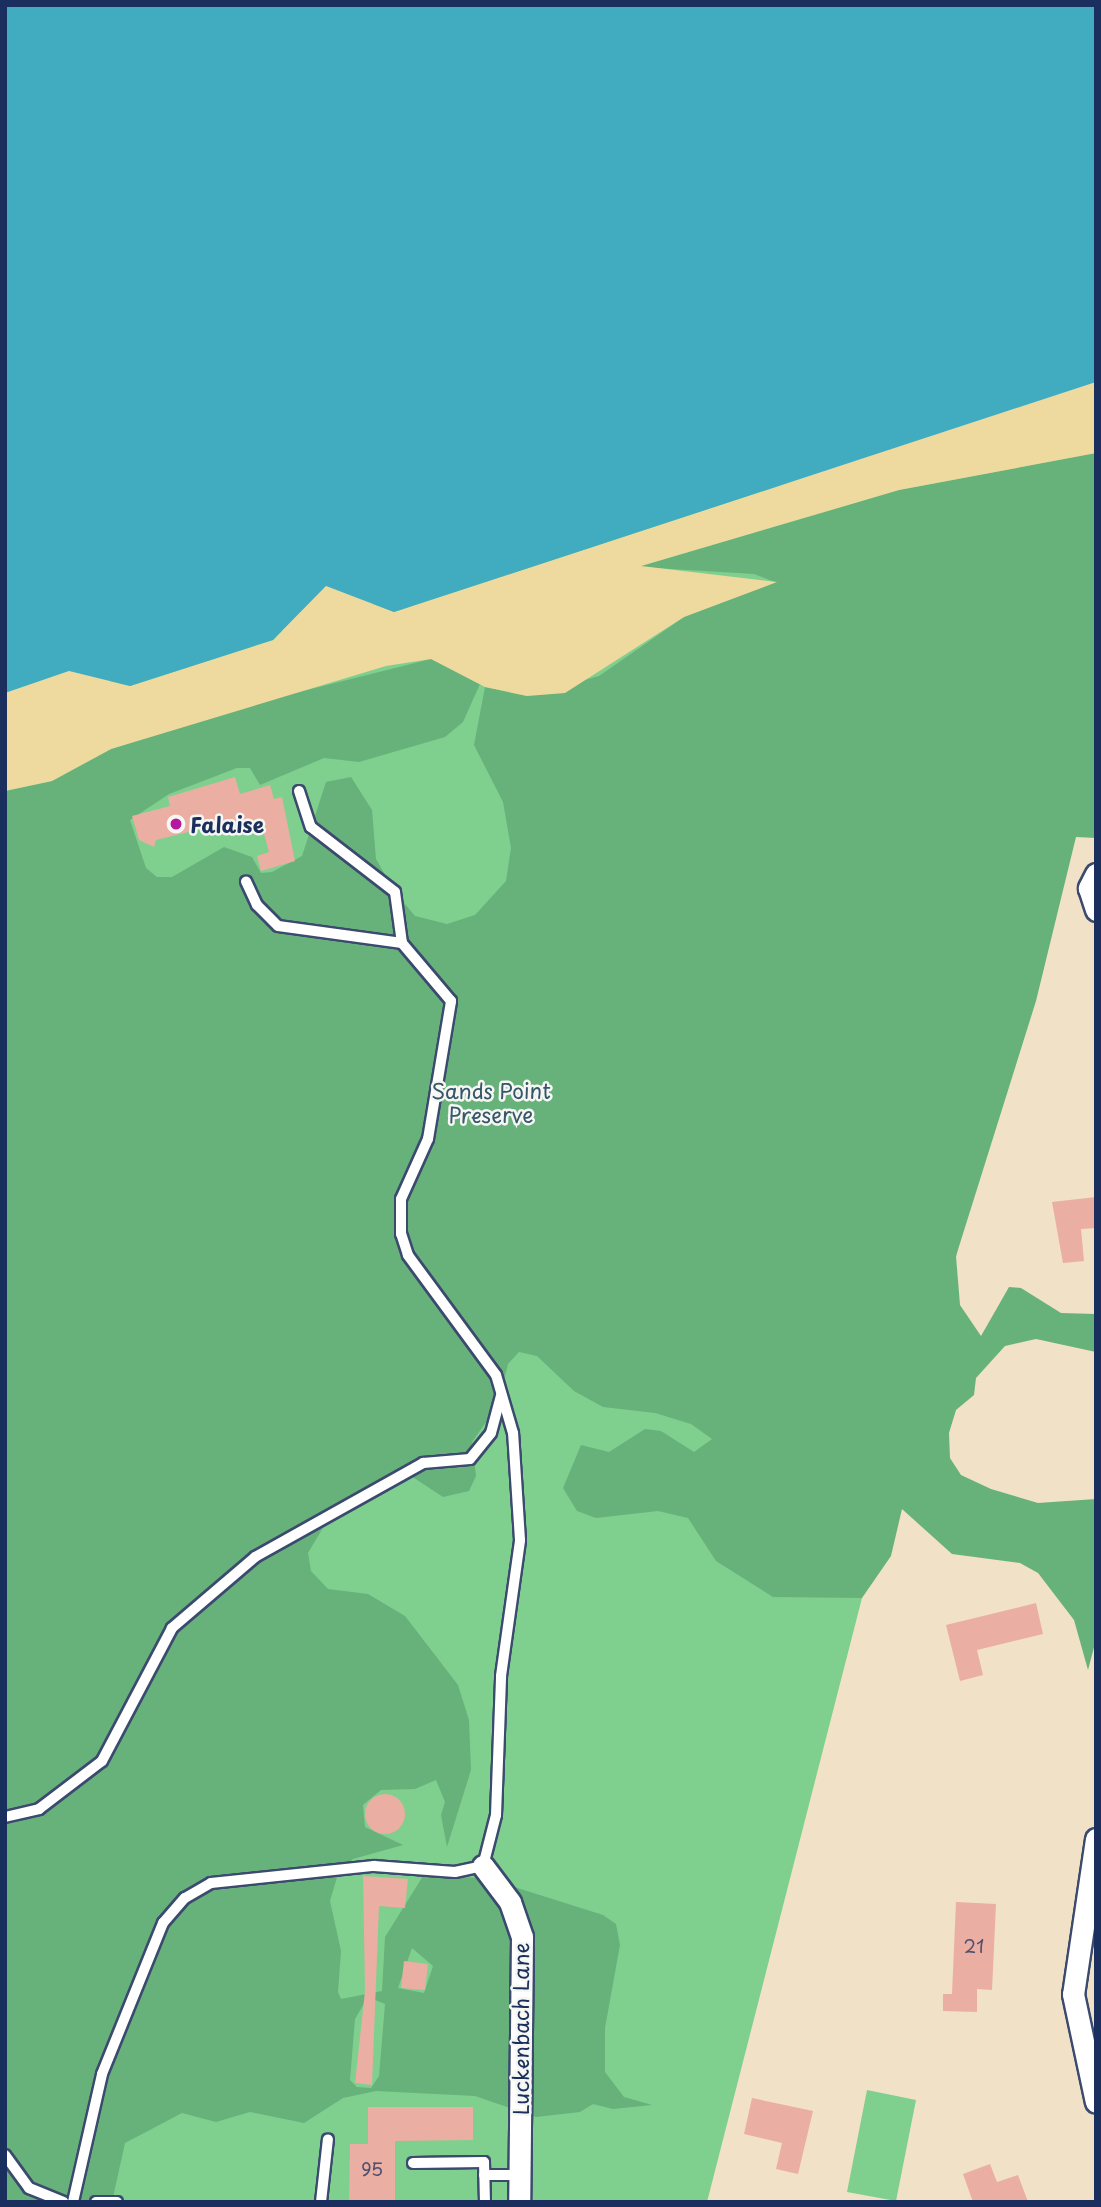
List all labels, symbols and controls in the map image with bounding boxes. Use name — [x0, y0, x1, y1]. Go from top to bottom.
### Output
place label: Falaise — [190, 811, 264, 837]
marker: Falaise — [168, 816, 184, 832]
park label: Sands Point Preserve — [431, 1077, 551, 1127]
house number: 21 — [964, 1935, 984, 1957]
street label: Luckenbach Lane — [507, 1942, 533, 2116]
house number: 95 — [361, 2158, 383, 2180]

